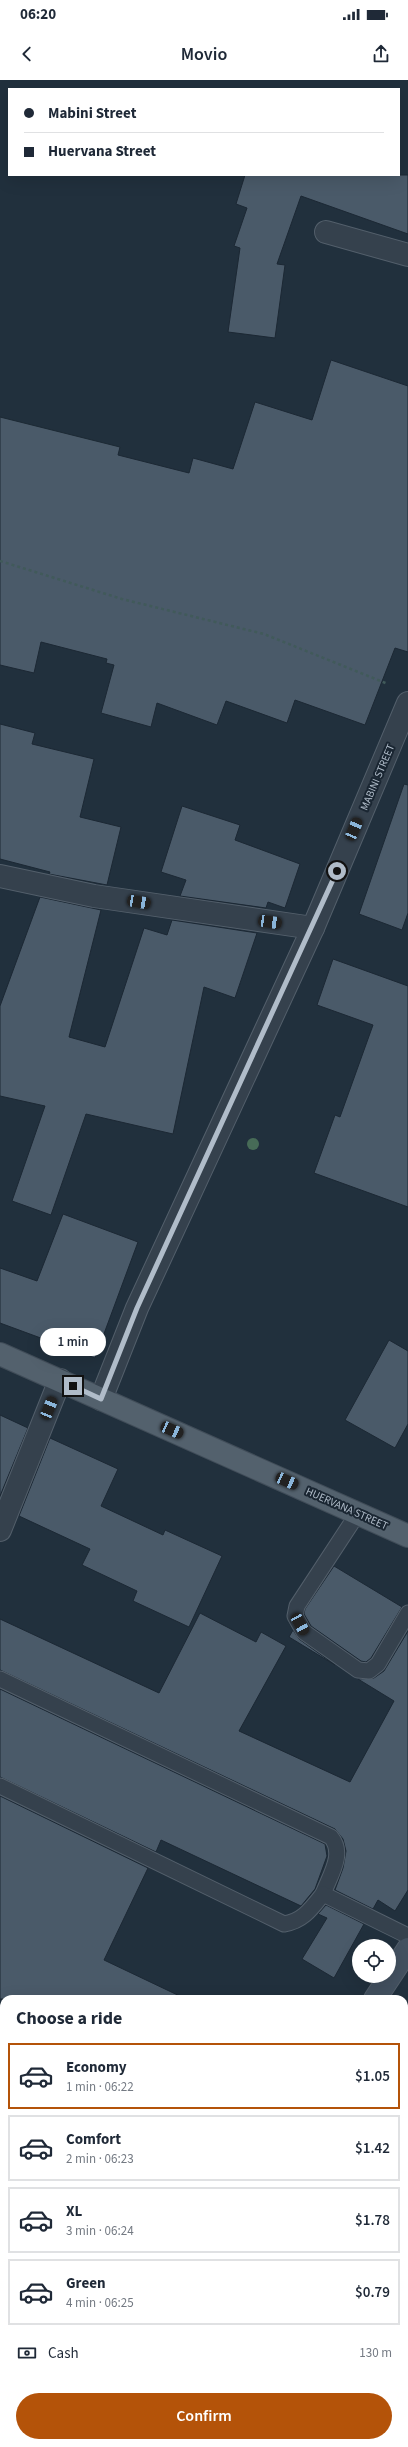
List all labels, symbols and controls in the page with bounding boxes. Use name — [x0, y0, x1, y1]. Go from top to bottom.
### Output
text: 06:20 — [20, 4, 56, 25]
text: Movio — [181, 42, 227, 67]
icon: back — [16, 43, 38, 65]
icon: share — [370, 43, 392, 65]
text: Mabini Street — [48, 103, 136, 124]
text: Huervana Street — [48, 141, 156, 162]
street label: MABINI STREET — [357, 742, 398, 813]
car — [344, 816, 364, 842]
route start — [328, 862, 346, 880]
car — [126, 894, 152, 910]
car — [257, 914, 283, 930]
callout: 1 min — [40, 1328, 106, 1356]
text: 1 min — [58, 1333, 88, 1351]
route end — [64, 1377, 82, 1395]
car — [39, 1395, 59, 1421]
car — [159, 1420, 185, 1440]
car — [274, 1471, 300, 1491]
street label: HUERVANA STREET — [303, 1484, 390, 1533]
car — [289, 1611, 311, 1637]
map controls — [352, 1939, 396, 1983]
button: locate — [352, 1939, 396, 1983]
text: Choose a ride — [16, 2006, 122, 2031]
text: Economy — [66, 2057, 127, 2078]
icon: car — [18, 2058, 54, 2094]
text: $1.05 — [355, 2066, 390, 2087]
text: 1 min · 06:22 — [66, 2078, 134, 2096]
text: Comfort — [66, 2129, 121, 2150]
icon: car — [18, 2130, 54, 2166]
text: $1.42 — [355, 2138, 390, 2159]
text: 2 min · 06:23 — [66, 2150, 134, 2168]
text: XL — [66, 2201, 82, 2222]
icon: car — [18, 2202, 54, 2238]
text: $1.78 — [355, 2210, 390, 2231]
text: 3 min · 06:24 — [66, 2222, 134, 2240]
text: Green — [66, 2273, 106, 2294]
icon: car — [18, 2274, 54, 2310]
text: $0.79 — [355, 2282, 390, 2303]
text: 4 min · 06:25 — [66, 2294, 134, 2312]
icon: cash — [16, 2342, 38, 2364]
text: Cash — [48, 2343, 79, 2364]
text: 130 m — [359, 2344, 392, 2362]
button: Confirm — [16, 2393, 392, 2439]

